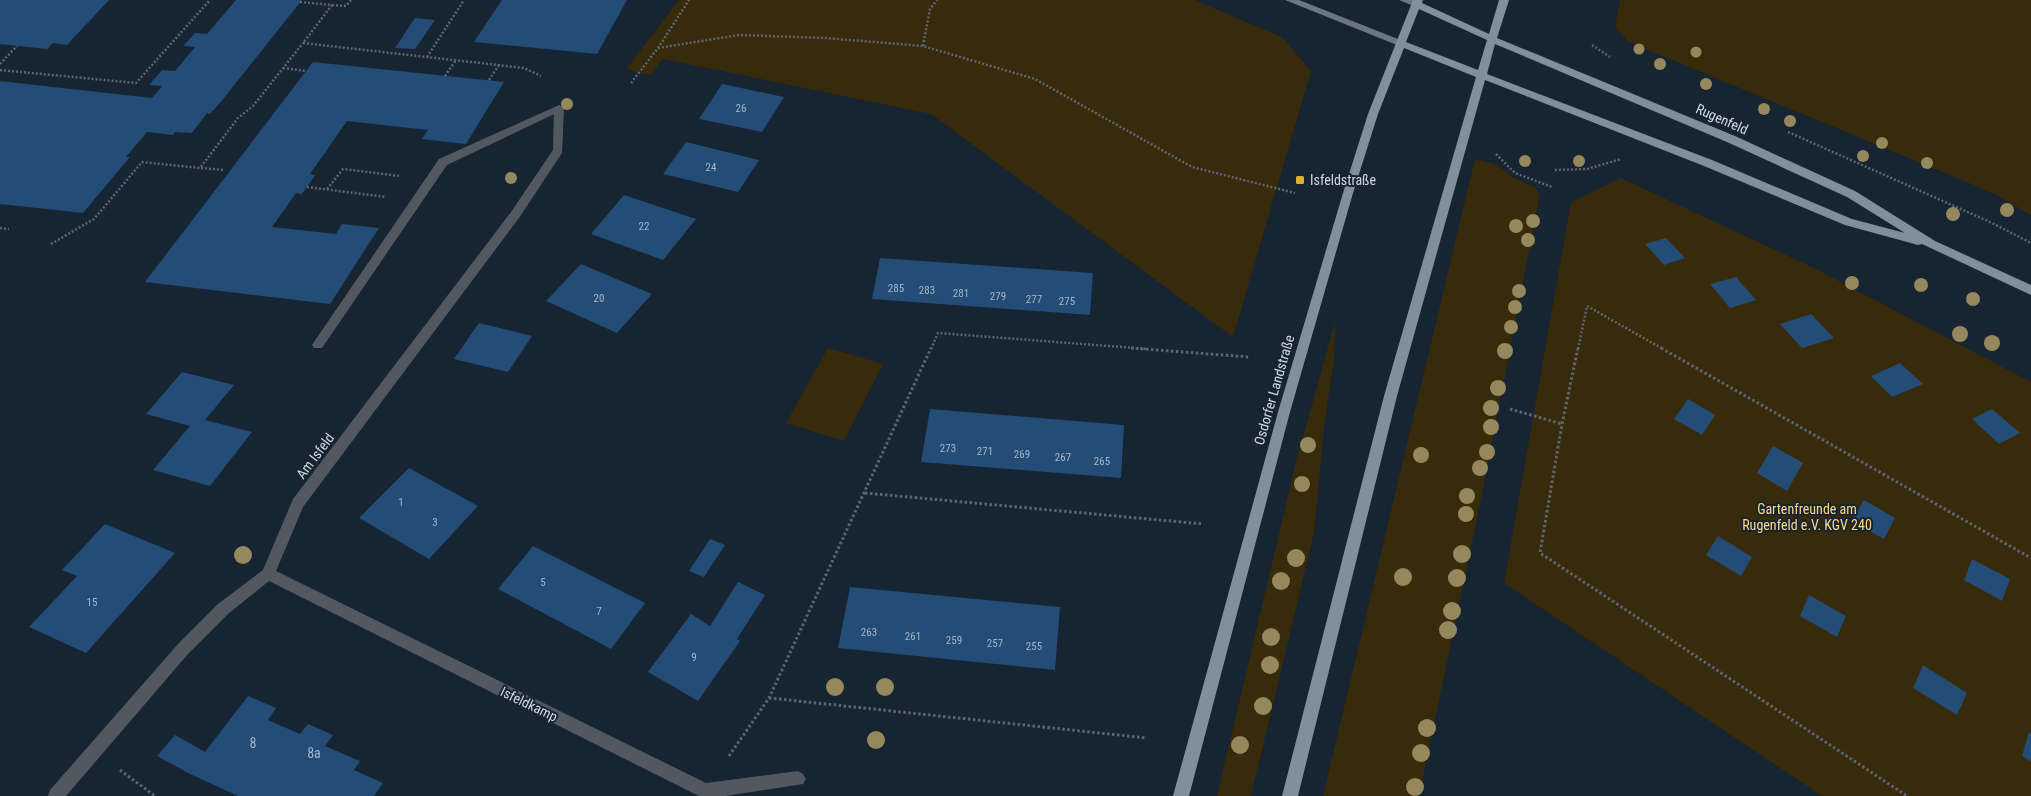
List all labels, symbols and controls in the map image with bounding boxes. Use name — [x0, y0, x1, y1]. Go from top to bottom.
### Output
street label: Rugenfeld — [1693, 100, 1751, 138]
house number: 26 — [736, 102, 746, 115]
house number: 24 — [706, 161, 717, 174]
place label: Isfeldstraße — [1310, 172, 1376, 188]
marker: Isfeldstraße — [1294, 174, 1306, 186]
house number: 22 — [639, 220, 649, 233]
house number: 285 — [888, 282, 904, 295]
house number: 283 — [919, 284, 935, 297]
house number: 281 — [953, 287, 969, 300]
house number: 279 — [990, 290, 1006, 303]
house number: 20 — [594, 292, 604, 305]
house number: 277 — [1026, 293, 1042, 306]
house number: 275 — [1059, 295, 1075, 308]
street label: Osdorfer Landstraße — [1251, 333, 1297, 447]
street label: Am Isfeld — [293, 430, 337, 482]
house number: 273 — [940, 442, 956, 455]
house number: 271 — [977, 445, 993, 458]
house number: 269 — [1014, 448, 1030, 461]
house number: 267 — [1055, 451, 1071, 464]
house number: 265 — [1094, 455, 1110, 468]
house number: 1 — [398, 496, 404, 509]
park label: Gartenfreunde am Rugenfeld e.V. KGV 240 — [1742, 501, 1872, 533]
house number: 3 — [432, 516, 438, 529]
house number: 5 — [540, 576, 546, 589]
house number: 15 — [87, 596, 97, 609]
house number: 7 — [596, 605, 602, 618]
house number: 263 — [861, 626, 877, 639]
house number: 261 — [905, 630, 921, 643]
house number: 259 — [946, 634, 962, 647]
house number: 257 — [987, 637, 1003, 650]
house number: 255 — [1026, 640, 1042, 653]
house number: 9 — [691, 651, 697, 664]
street label: Isfeldkamp — [498, 683, 560, 725]
house number: 8 — [250, 735, 257, 751]
house number: 8a — [307, 745, 321, 761]

